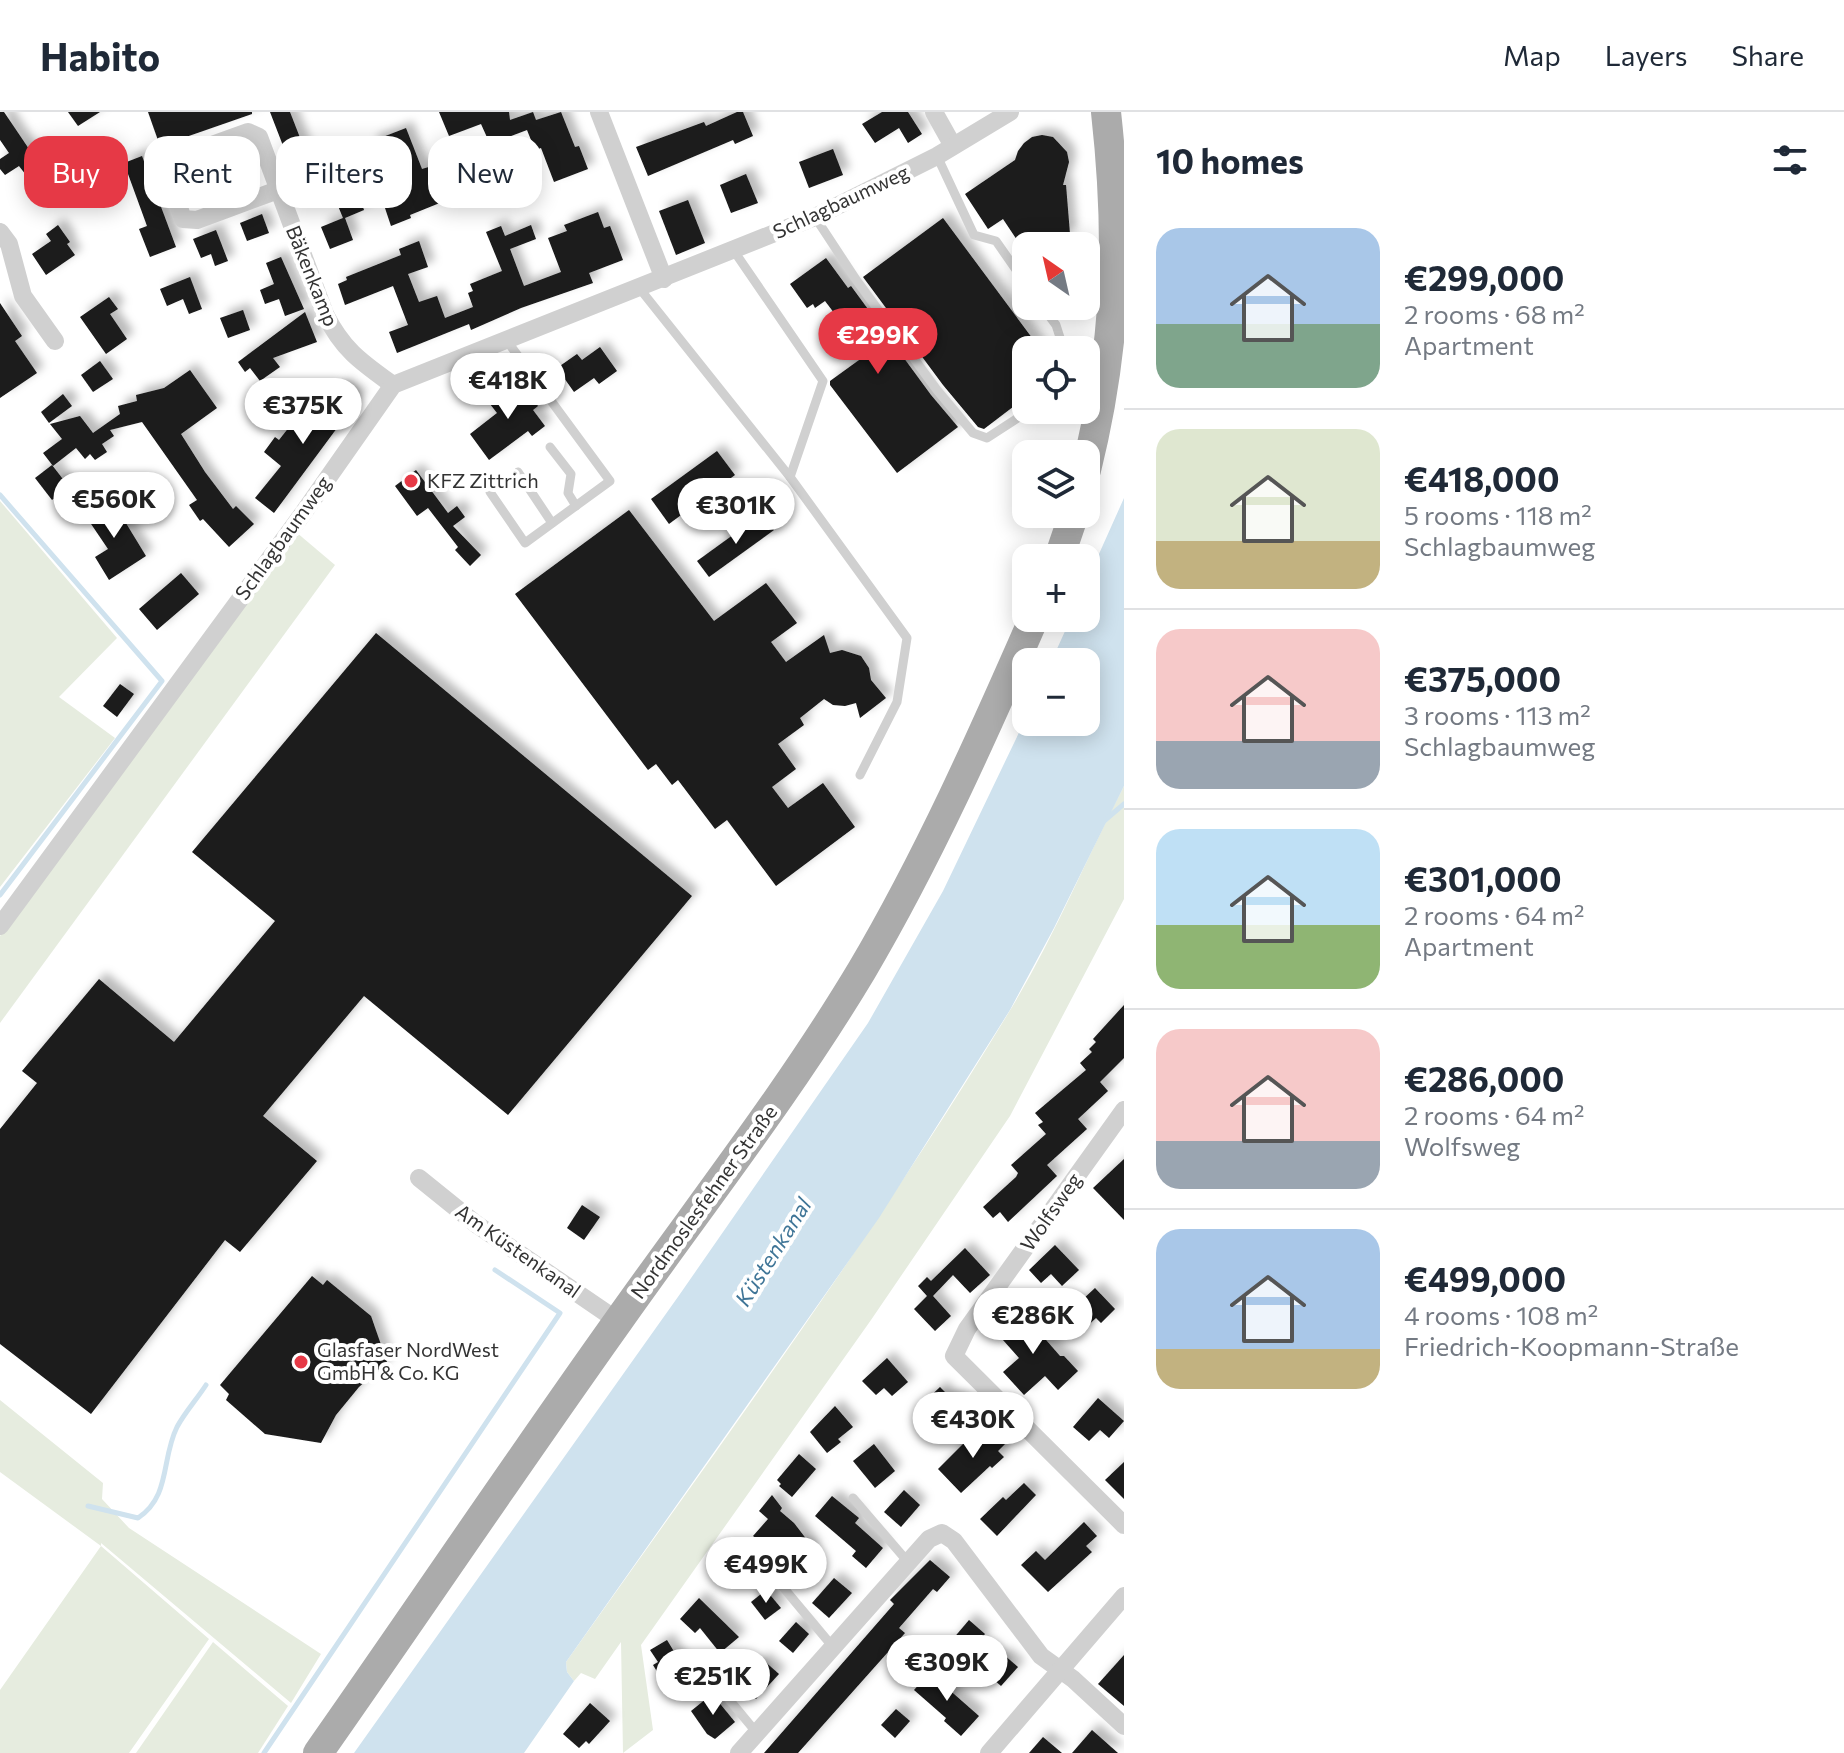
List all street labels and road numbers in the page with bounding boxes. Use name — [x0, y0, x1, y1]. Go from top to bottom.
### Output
street label: Schlagbaumweg — [769, 159, 912, 243]
street label: Bäkenkamp — [282, 222, 344, 329]
street label: Schlagbaumweg — [229, 471, 335, 604]
street label: Nordmoslesfehner Straße — [625, 1100, 781, 1303]
street label: Wolfsweg — [1015, 1168, 1086, 1255]
street label: Am Küstenkanal — [452, 1198, 586, 1302]

